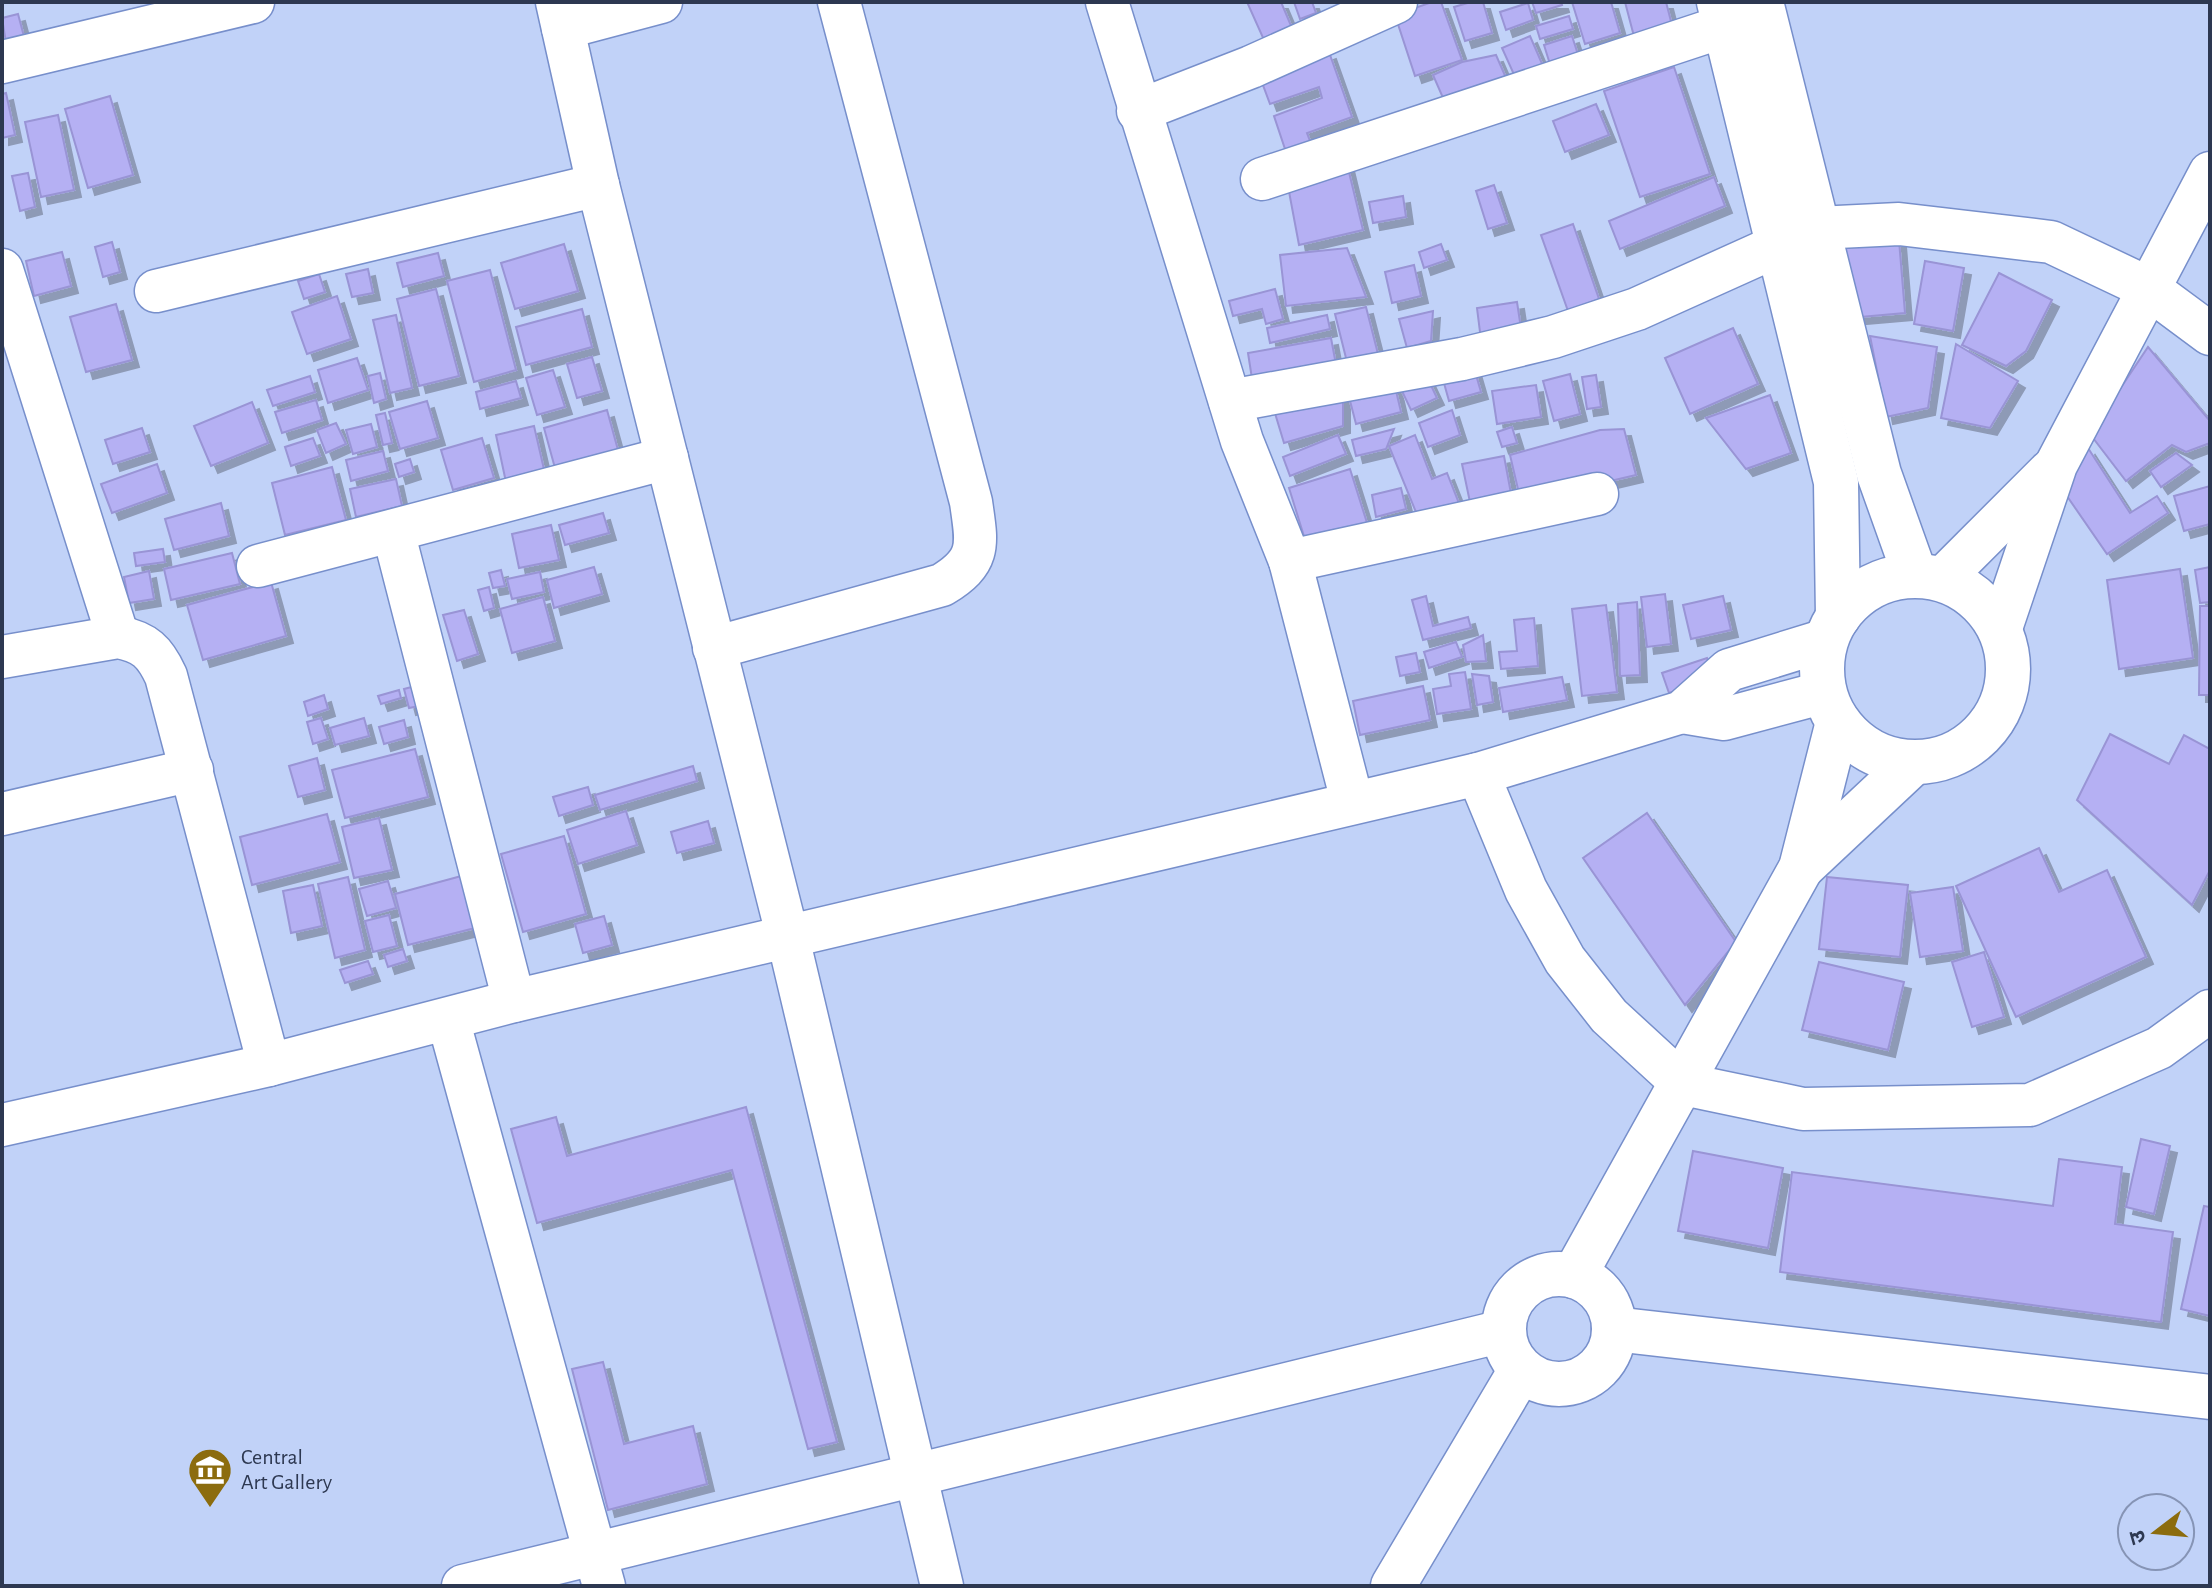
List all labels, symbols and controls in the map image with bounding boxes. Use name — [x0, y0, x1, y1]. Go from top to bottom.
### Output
museum icon: Central Art Gallery — [186, 1446, 234, 1509]
place label: Central Art Gallery — [241, 1446, 333, 1493]
north arrow — [2116, 1492, 2196, 1572]
text: उ — [2125, 1527, 2150, 1546]

